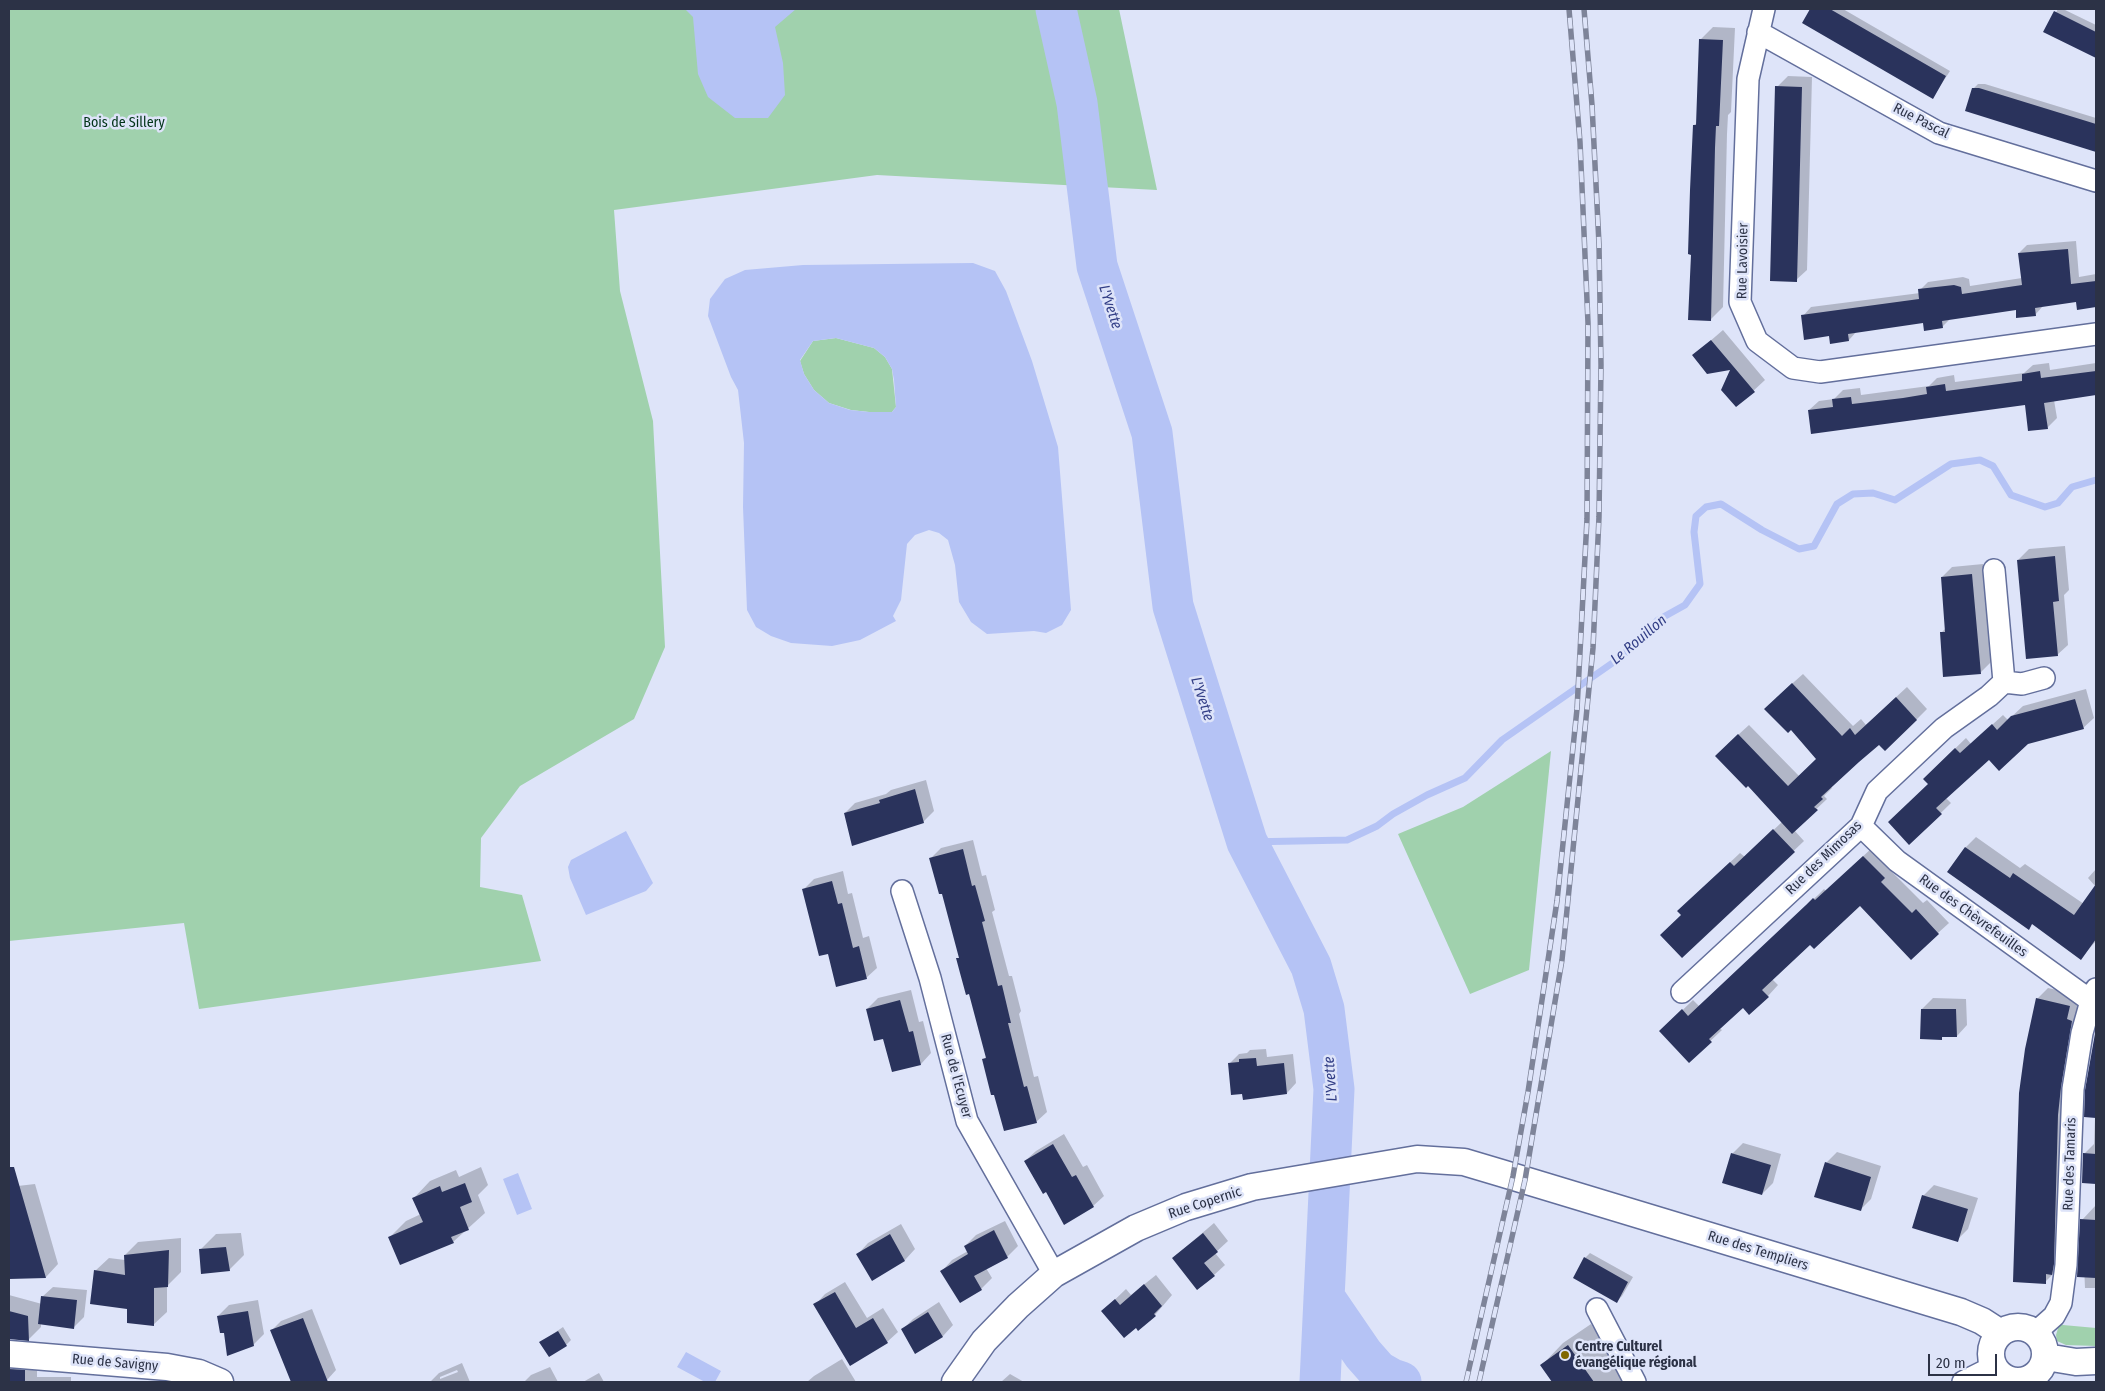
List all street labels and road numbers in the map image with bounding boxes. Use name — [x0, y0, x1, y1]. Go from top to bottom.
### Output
street label: Rue Pascal — [1890, 100, 1952, 142]
street label: Rue Lavoisier — [1734, 223, 1752, 299]
street label: Rue des Mimosas — [1783, 818, 1865, 898]
street label: Rue des Chèvrefeuilles — [1916, 871, 2030, 961]
street label: Rue de l'Ecuyer — [937, 1032, 975, 1120]
street label: Rue des Tamaris — [2060, 1117, 2080, 1211]
street label: Rue Copernic — [1167, 1183, 1243, 1223]
street label: Rue des Templiers — [1706, 1228, 1810, 1274]
street label: Rue de Savigny — [71, 1351, 159, 1375]

